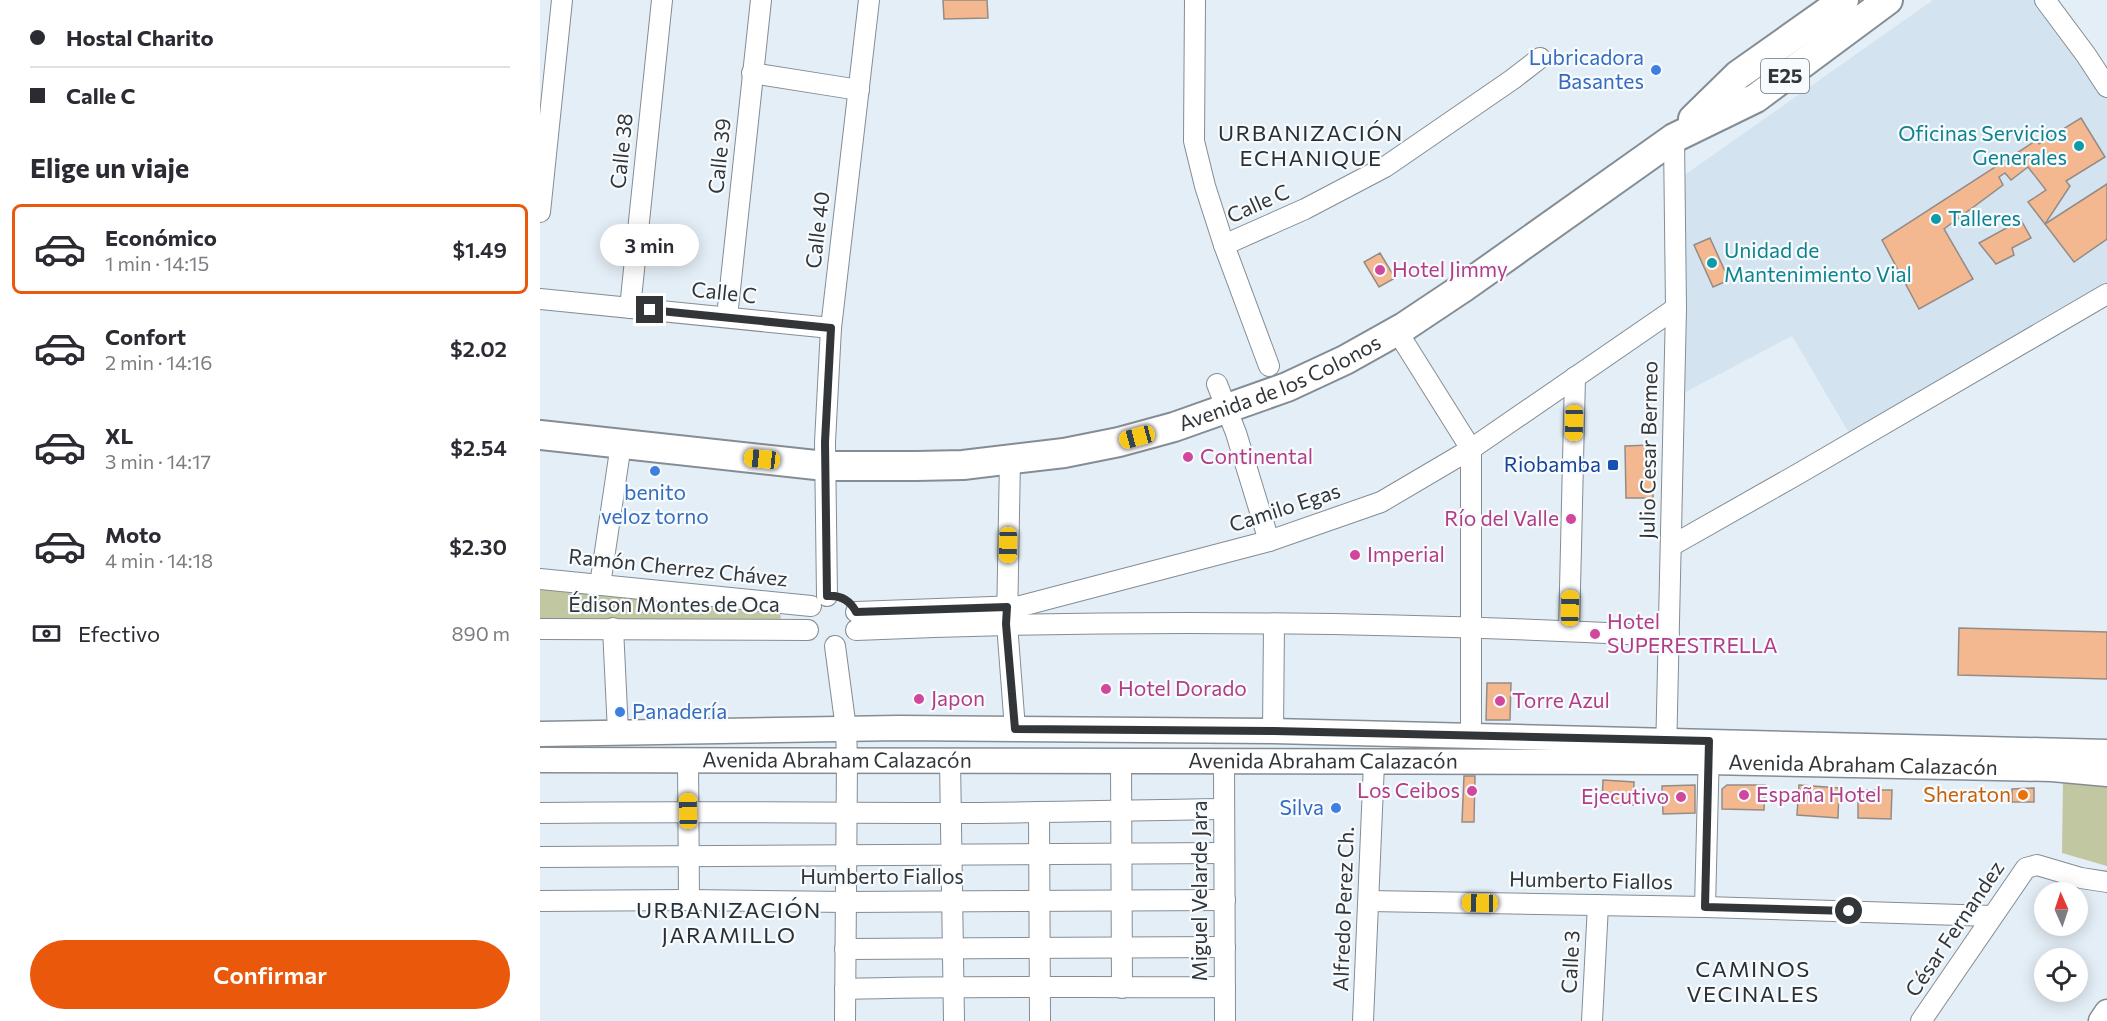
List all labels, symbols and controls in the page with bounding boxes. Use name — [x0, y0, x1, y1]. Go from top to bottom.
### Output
text: Hostal Charito — [66, 24, 214, 51]
place label: Lubricadora Basantes — [1529, 44, 1644, 93]
road number: E25 — [1761, 59, 1809, 93]
marker: Lubricadora Basantes — [1649, 63, 1663, 77]
text: Calle C — [66, 82, 135, 109]
street label: Calle 38 — [604, 112, 637, 190]
street label: Calle 39 — [702, 117, 735, 195]
district label: URBANIZACIÓN ECHANIQUE — [1218, 119, 1404, 171]
place label: Oficinas Servicios Generales — [1898, 120, 2067, 169]
marker: Oficinas Servicios Generales — [2072, 139, 2086, 153]
text: Elige un viaje — [30, 151, 189, 184]
street label: Calle C — [1222, 178, 1292, 227]
street label: Calle 40 — [799, 190, 834, 270]
place label: Talleres — [1948, 205, 2021, 230]
marker: Talleres — [1929, 212, 1943, 226]
icon: car — [33, 222, 87, 276]
callout: 3 min — [600, 223, 700, 265]
text: Económico — [105, 224, 217, 251]
text: 3 min — [625, 233, 674, 257]
text: $1.49 — [452, 236, 507, 263]
place label: Unidad de Mantenimiento Vial — [1724, 237, 1912, 286]
text: 1 min · 14:15 — [105, 251, 209, 275]
place label: Hotel Jimmy — [1392, 256, 1508, 281]
marker: Unidad de Mantenimiento Vial — [1705, 256, 1719, 270]
marker: Hotel Jimmy — [1373, 263, 1387, 277]
street label: Calle C — [690, 276, 758, 307]
route end — [636, 296, 663, 323]
icon: car — [33, 321, 87, 375]
text: Confort — [105, 323, 186, 350]
street label: Avenida de los Colonos — [1175, 329, 1385, 435]
text: $2.02 — [450, 335, 507, 362]
text: 2 min · 14:16 — [105, 350, 212, 374]
street label: Julio Cesar Bermeo — [1633, 361, 1662, 539]
car — [1565, 405, 1583, 441]
icon: car — [33, 420, 87, 474]
text: XL — [105, 422, 133, 449]
car — [1117, 424, 1157, 450]
text: $2.54 — [450, 434, 507, 461]
place label: Continental — [1200, 443, 1313, 468]
car — [743, 448, 781, 470]
text: 3 min · 14:17 — [105, 449, 211, 473]
marker: Continental — [1181, 450, 1195, 464]
place label: Riobamba — [1504, 451, 1601, 476]
marker: Riobamba — [1606, 458, 1620, 472]
marker: benito veloz torno — [648, 464, 662, 478]
street label: Camilo Egas — [1226, 477, 1343, 536]
place label: benito veloz torno — [601, 479, 709, 528]
place label: Río del Valle — [1444, 505, 1559, 530]
marker: Río del Valle — [1564, 512, 1578, 526]
icon: car — [33, 519, 87, 573]
text: Moto — [105, 521, 161, 548]
car — [999, 527, 1017, 563]
text: $2.30 — [449, 533, 507, 560]
place label: Imperial — [1367, 541, 1445, 566]
street label: Ramón Cherrez Chávez — [567, 543, 789, 590]
text: 4 min · 14:18 — [105, 548, 213, 572]
marker: Imperial — [1348, 548, 1362, 562]
car — [1561, 590, 1579, 626]
street label: Édison Montes de Oca — [568, 591, 780, 616]
place label: Hotel SUPERESTRELLA — [1607, 608, 1777, 657]
icon: cash — [30, 617, 63, 650]
text: Efectivo — [78, 620, 160, 647]
text: 890 m — [451, 621, 510, 645]
marker: Hotel SUPERESTRELLA — [1588, 627, 1602, 641]
place label: Hotel Dorado — [1118, 675, 1247, 700]
marker: Hotel Dorado — [1099, 682, 1113, 696]
place label: Japon — [931, 685, 985, 710]
place label: Torre Azul — [1512, 687, 1610, 712]
marker: Japon — [912, 692, 926, 706]
marker: Torre Azul — [1493, 694, 1507, 708]
place label: Panadería — [632, 698, 727, 723]
marker: Panadería — [613, 705, 627, 719]
street label: Avenida Abraham Calazacón — [702, 746, 972, 772]
street label: Avenida Abraham Calazacón — [1188, 747, 1458, 773]
street label: Avenida Abraham Calazacón — [1728, 748, 1998, 779]
place label: Los Ceibos — [1357, 777, 1460, 802]
place label: España Hotel — [1756, 781, 1881, 806]
place label: Sheraton — [1923, 781, 2011, 806]
place label: Ejecutivo — [1581, 783, 1669, 808]
marker: Los Ceibos — [1465, 784, 1479, 798]
marker: España Hotel — [1737, 788, 1751, 802]
marker: Sheraton — [2016, 788, 2030, 802]
marker: Ejecutivo — [1674, 790, 1688, 804]
car — [679, 793, 697, 829]
place label: Silva — [1279, 794, 1324, 819]
street label: Miguel Velarde Jara — [1186, 801, 1211, 981]
marker: Silva — [1329, 801, 1343, 815]
street label: Alfredo Perez Ch. — [1327, 826, 1358, 992]
street label: César Fernandez — [1899, 856, 2008, 1001]
street label: Humberto Fiallos — [800, 863, 964, 888]
street label: Humberto Fiallos — [1509, 866, 1673, 893]
north arrow — [2034, 882, 2088, 936]
map controls — [2034, 882, 2088, 1002]
car — [1462, 894, 1498, 912]
district label: URBANIZACIÓN JARAMILLO — [636, 896, 822, 948]
route start — [1835, 897, 1862, 924]
street label: Calle 3 — [1555, 930, 1584, 994]
button: Confirmar — [30, 940, 510, 1009]
button: locate — [2034, 948, 2088, 1002]
district label: CAMINOS VECINALES — [1686, 955, 1820, 1007]

